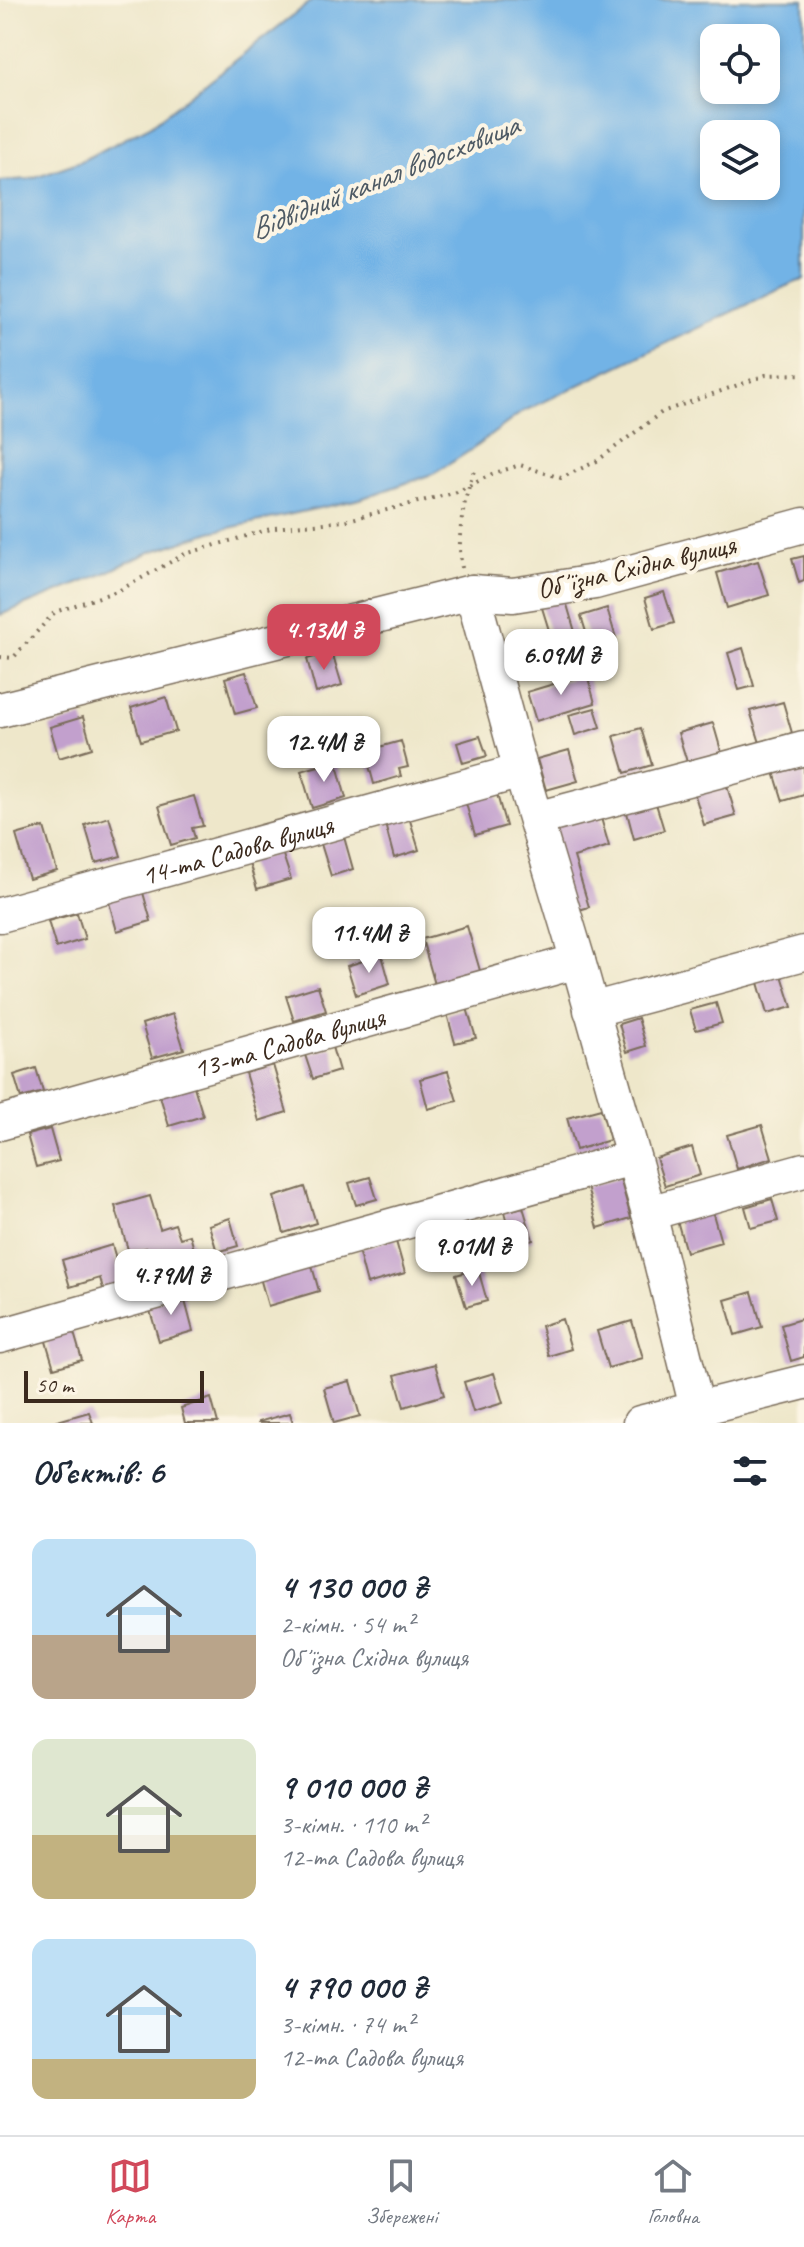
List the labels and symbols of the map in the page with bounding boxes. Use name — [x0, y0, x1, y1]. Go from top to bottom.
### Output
water label: Відвідний канал водосховища — [244, 105, 526, 248]
street label: Обʼїзна Східна вулиця — [533, 526, 740, 607]
pin: 4.13M ₴ — [250, 604, 398, 672]
pin: 6.09M ₴ — [487, 629, 635, 697]
pin: 12.4M ₴ — [250, 716, 398, 784]
street label: 14-та Садова вулиця — [137, 807, 338, 893]
pin: 11.4M ₴ — [295, 907, 443, 975]
street label: 13-та Садова вулиця — [189, 999, 390, 1086]
pin: 9.01M ₴ — [398, 1220, 546, 1288]
pin: 4.79M ₴ — [97, 1249, 245, 1317]
scale bar — [24, 1367, 204, 1403]

